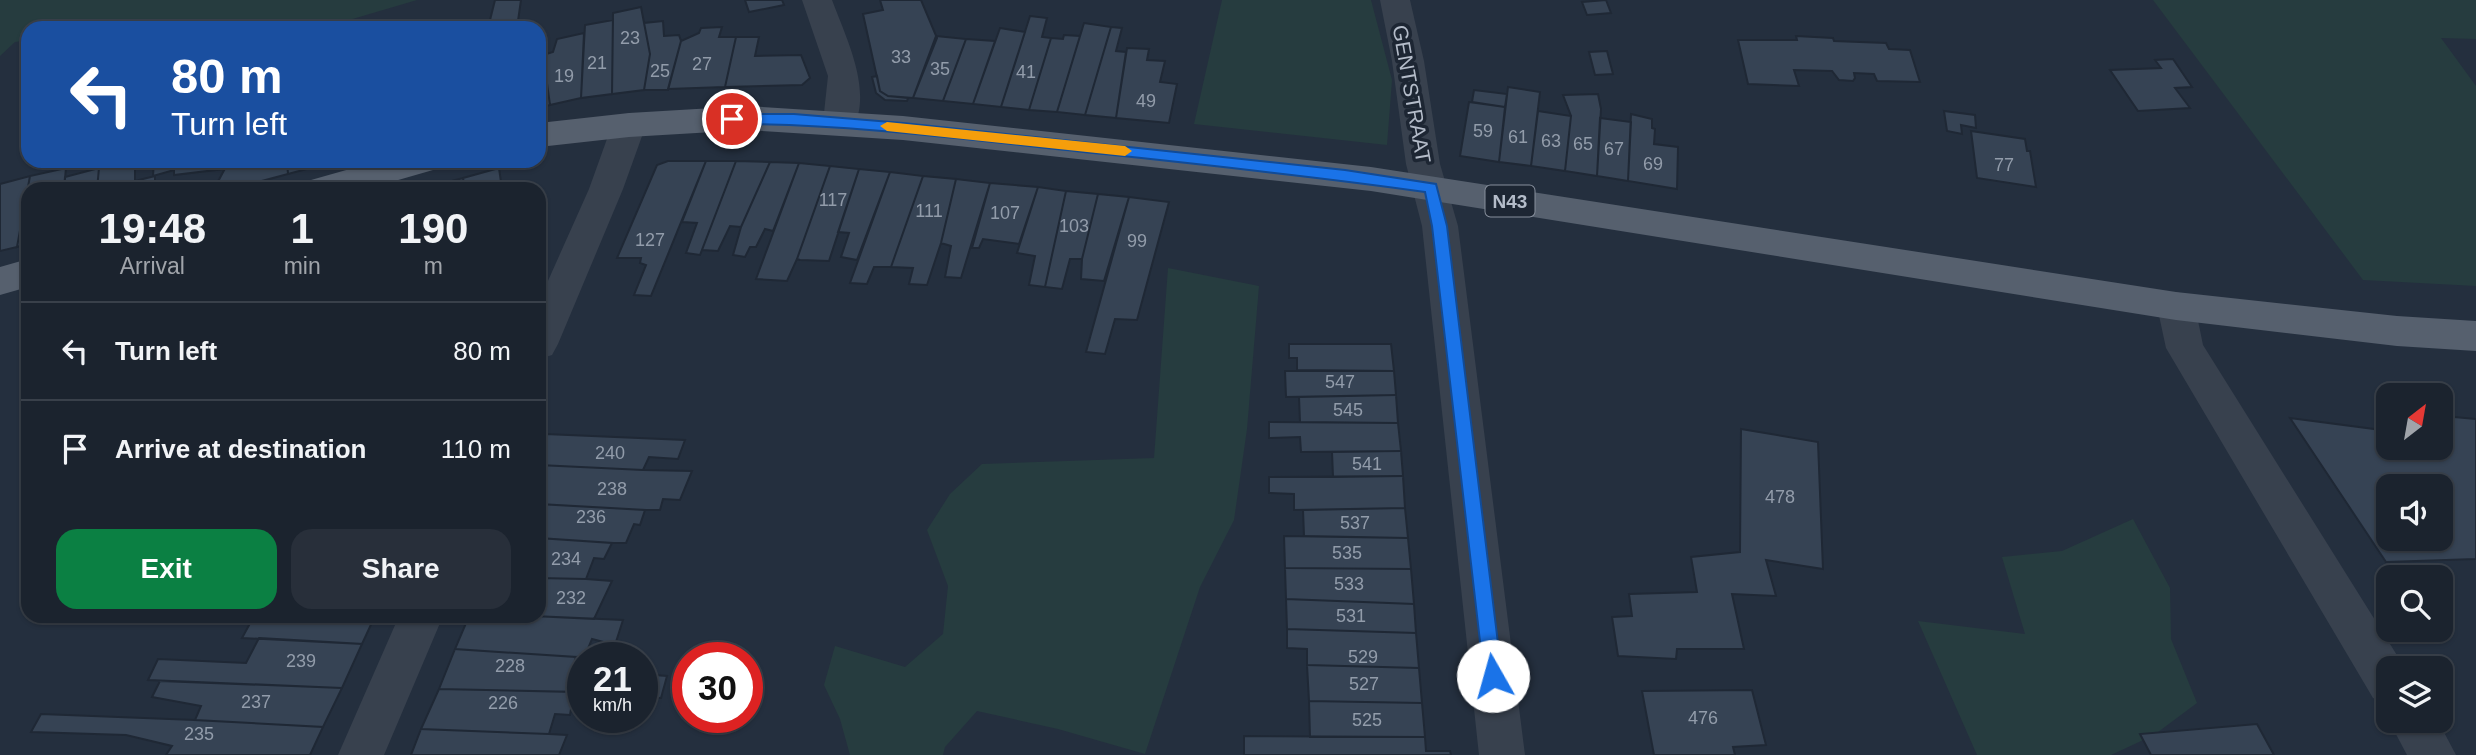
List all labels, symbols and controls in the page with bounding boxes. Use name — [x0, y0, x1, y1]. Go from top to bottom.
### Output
street label: GENTSTRAAT — [1389, 23, 1435, 165]
house number: 23 — [620, 28, 640, 48]
house number: 33 — [891, 47, 911, 67]
icon: left — [56, 49, 147, 140]
text: 80 m — [171, 49, 283, 103]
house number: 21 — [587, 53, 607, 73]
house number: 27 — [692, 54, 712, 74]
house number: 35 — [930, 59, 950, 79]
house number: 25 — [650, 61, 670, 81]
house number: 41 — [1016, 62, 1036, 82]
house number: 19 — [554, 66, 574, 86]
pin — [702, 89, 762, 149]
house number: 49 — [1136, 91, 1156, 111]
icon: arrive — [713, 100, 751, 138]
text: Turn left — [171, 106, 287, 142]
house number: 59 — [1473, 121, 1493, 141]
house number: 61 — [1508, 127, 1528, 147]
house number: 63 — [1541, 131, 1561, 151]
house number: 65 — [1573, 134, 1593, 154]
house number: 67 — [1604, 139, 1624, 159]
house number: 69 — [1643, 154, 1663, 174]
house number: 77 — [1994, 155, 2014, 175]
road number: N43 — [1486, 186, 1534, 216]
house number: 117 — [819, 190, 847, 210]
house number: 111 — [915, 201, 943, 221]
house number: 107 — [990, 203, 1020, 223]
text: 19:48 — [99, 205, 206, 252]
text: 1 — [290, 205, 314, 252]
text: 190 — [398, 205, 468, 252]
house number: 103 — [1059, 216, 1089, 236]
house number: 127 — [635, 230, 665, 250]
house number: 99 — [1127, 231, 1147, 251]
text: Arrival — [120, 253, 185, 279]
text: min — [284, 253, 321, 279]
text: m — [424, 253, 443, 279]
icon: left — [56, 332, 94, 370]
text: Turn left — [115, 336, 217, 366]
text: 80 m — [453, 336, 511, 366]
house number: 547 — [1325, 372, 1355, 392]
north arrow — [2376, 383, 2454, 460]
map controls — [2376, 383, 2453, 733]
house number: 545 — [1333, 400, 1363, 420]
icon: arrive — [56, 430, 94, 468]
text: Arrive at destination — [115, 434, 366, 464]
text: 110 m — [441, 434, 511, 464]
house number: 240 — [595, 443, 625, 463]
house number: 541 — [1352, 454, 1382, 474]
button: sound — [2376, 474, 2453, 551]
house number: 238 — [597, 479, 627, 499]
house number: 478 — [1765, 487, 1795, 507]
house number: 236 — [576, 507, 606, 527]
house number: 537 — [1340, 513, 1370, 533]
button: Exit — [56, 529, 277, 609]
button: Share — [291, 529, 511, 609]
house number: 535 — [1332, 543, 1362, 563]
house number: 234 — [551, 549, 581, 569]
button: search — [2376, 565, 2453, 642]
house number: 533 — [1334, 574, 1364, 594]
house number: 232 — [556, 588, 586, 608]
house number: 531 — [1336, 606, 1366, 626]
position arrow — [1456, 639, 1530, 713]
speed limit sign: 30 — [672, 642, 763, 733]
house number: 529 — [1348, 647, 1378, 667]
house number: 239 — [286, 651, 316, 671]
house number: 228 — [495, 656, 525, 676]
button: layers — [2376, 656, 2453, 733]
text: 21 — [593, 659, 632, 698]
house number: 527 — [1349, 674, 1379, 694]
house number: 237 — [241, 692, 271, 712]
house number: 226 — [488, 693, 518, 713]
text: km/h — [593, 695, 632, 715]
house number: 476 — [1688, 708, 1718, 728]
house number: 525 — [1352, 710, 1382, 730]
house number: 235 — [184, 724, 214, 744]

